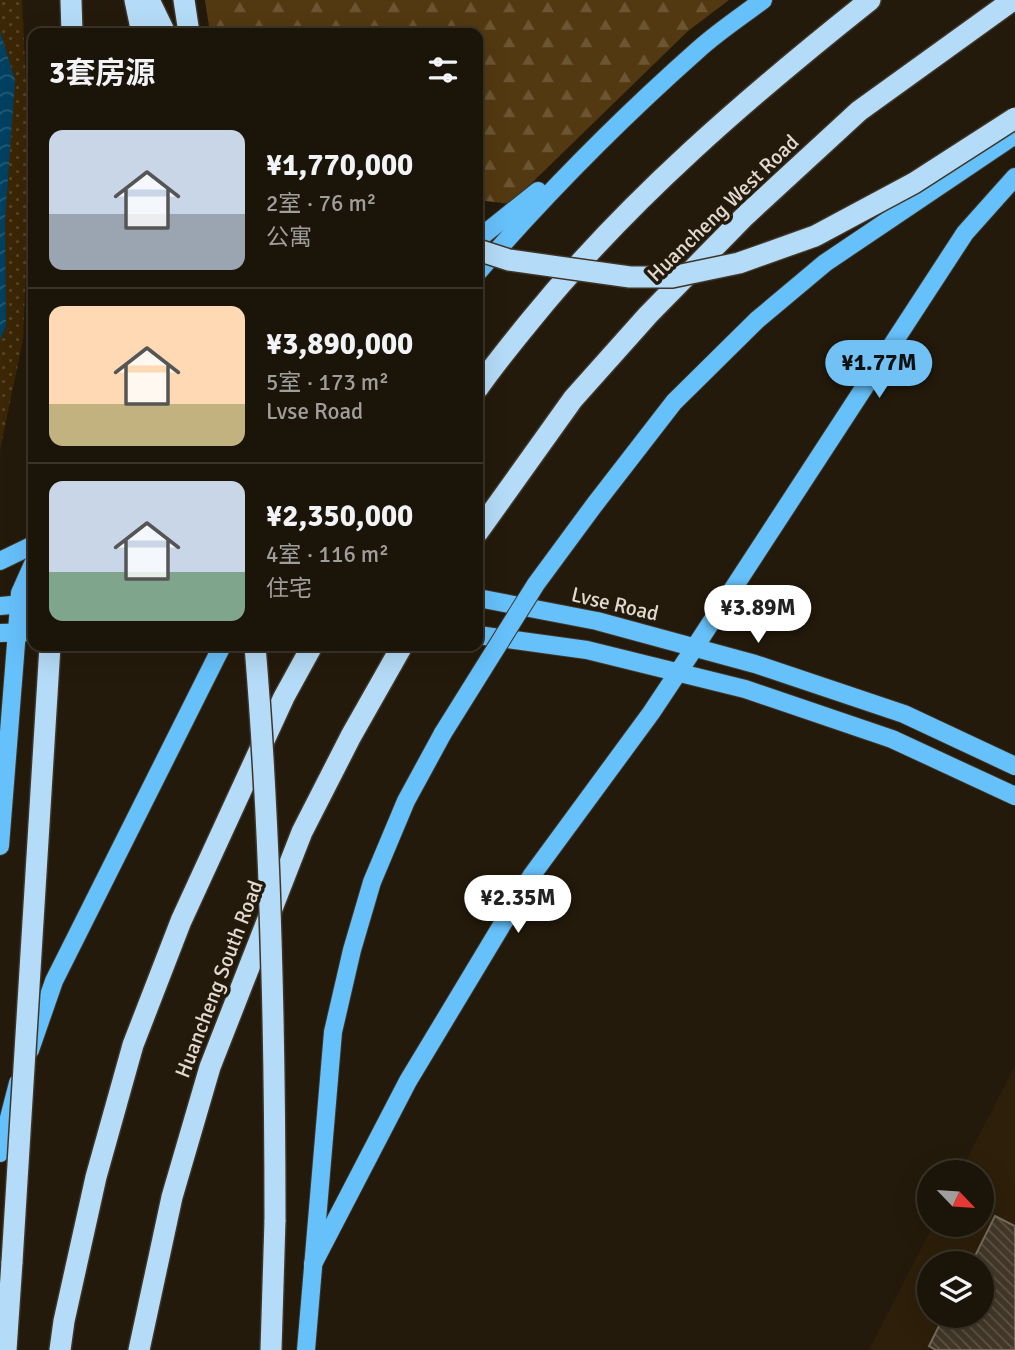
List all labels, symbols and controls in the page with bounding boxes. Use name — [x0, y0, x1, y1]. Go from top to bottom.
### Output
icon: filters — [424, 51, 462, 89]
text: 3套房源 — [49, 55, 155, 92]
street label: Huancheng West Road — [642, 129, 804, 287]
text: ¥1,770,000 — [266, 147, 413, 184]
icon: home — [105, 158, 189, 242]
text: 2室 · 76 m² — [266, 189, 376, 218]
text: 公寓 — [266, 223, 312, 252]
text: ¥3,890,000 — [266, 326, 413, 363]
icon: home — [105, 334, 189, 418]
pin: ¥1.77M — [822, 340, 936, 400]
text: ¥1.77M — [841, 348, 917, 377]
text: 5室 · 173 m² — [266, 368, 389, 397]
text: Lvse Road — [266, 397, 363, 426]
text: ¥2,350,000 — [266, 498, 413, 535]
icon: home — [105, 509, 189, 593]
text: 4室 · 116 m² — [266, 540, 389, 569]
text: 住宅 — [266, 574, 312, 603]
street label: Lvse Road — [569, 581, 661, 627]
pin: ¥3.89M — [701, 586, 815, 645]
text: ¥3.89M — [720, 593, 796, 622]
pin: ¥2.35M — [461, 876, 575, 935]
street label: Huancheng South Road — [169, 877, 269, 1081]
text: ¥2.35M — [480, 883, 556, 912]
north arrow — [917, 1160, 994, 1237]
map controls — [917, 1160, 994, 1328]
button: layers — [917, 1251, 994, 1328]

